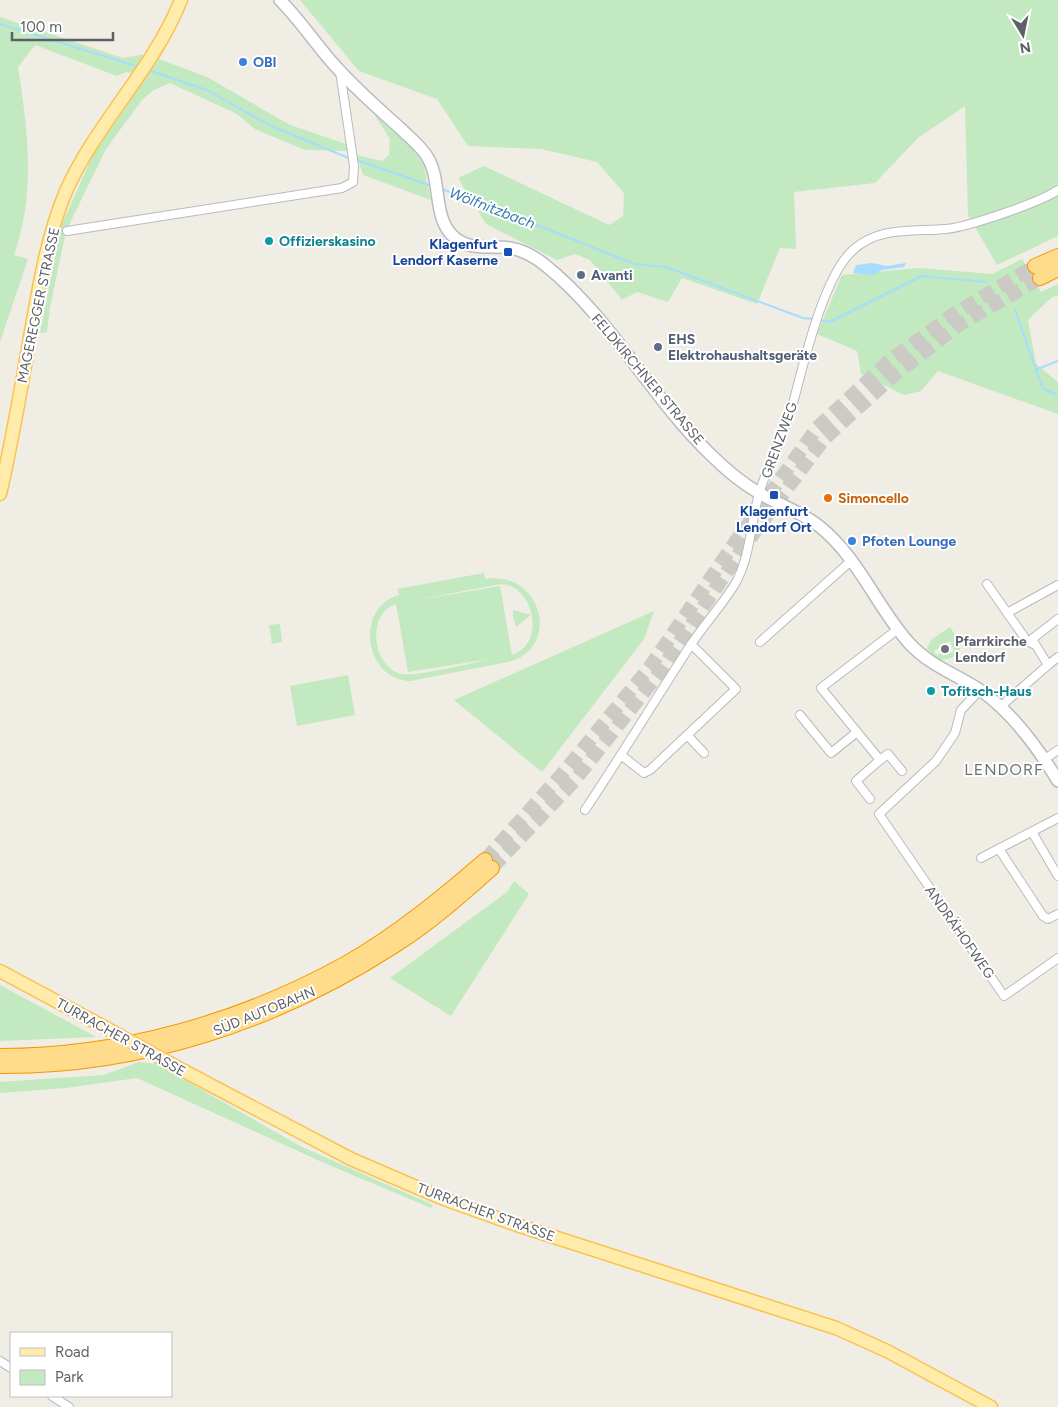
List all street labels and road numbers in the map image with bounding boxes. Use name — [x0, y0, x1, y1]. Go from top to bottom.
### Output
street label: MAGEREGGER STRASSE — [14, 226, 63, 385]
street label: FELDKIRCHNER STRASSE — [588, 310, 707, 448]
street label: GRENZWEG — [758, 399, 801, 481]
street label: ANDRÄHOFWEG — [921, 883, 998, 982]
street label: SÜD AUTOBAHN — [211, 983, 318, 1040]
street label: TURRACHER STRASSE — [53, 995, 189, 1080]
street label: TURRACHER STRASSE — [415, 1180, 557, 1245]

